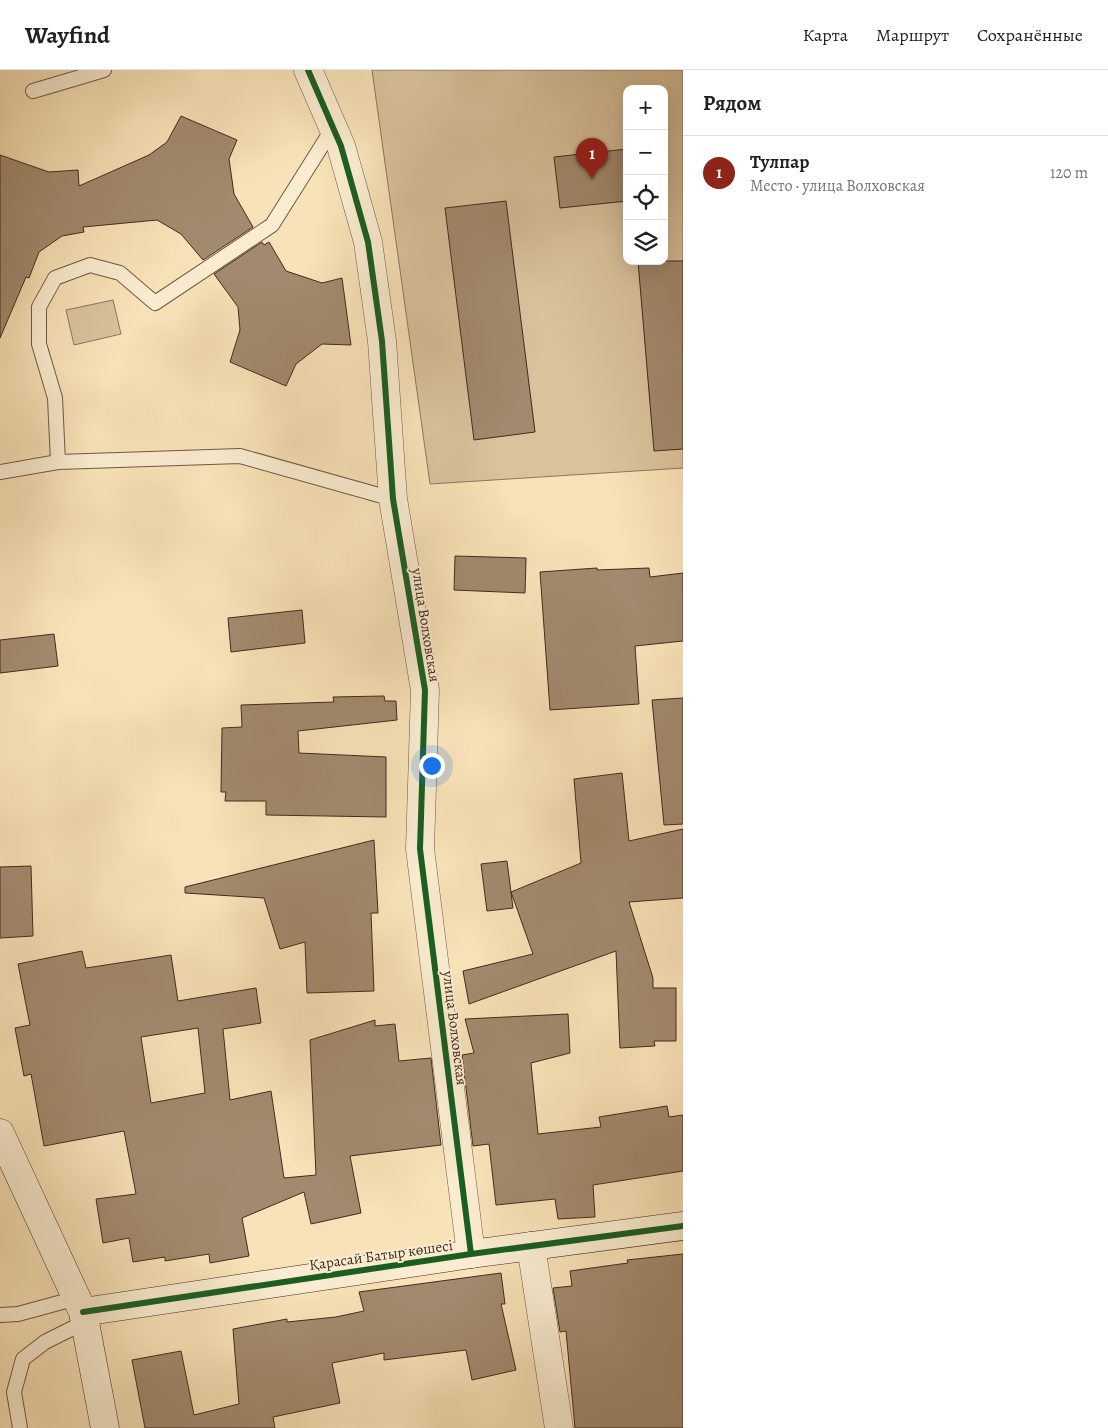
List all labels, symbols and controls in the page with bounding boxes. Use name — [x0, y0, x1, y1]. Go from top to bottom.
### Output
text: Wayfind — [25, 19, 110, 51]
text: Карта — [803, 23, 848, 47]
text: Маршрут — [876, 23, 949, 47]
text: Сохранённые — [977, 23, 1083, 47]
map controls — [623, 85, 668, 265]
button: + — [623, 85, 668, 130]
text: Рядом — [703, 89, 761, 117]
button: − — [623, 130, 668, 175]
pin: 1 — [576, 138, 608, 179]
text: Тулпар — [750, 149, 809, 175]
text: 1 — [716, 162, 722, 184]
text: 120 m — [1050, 162, 1088, 184]
button: locate — [623, 175, 668, 220]
text: Место · улица Волховская — [750, 175, 925, 197]
button: layers — [623, 220, 668, 265]
street label: улица Волховская — [407, 566, 445, 683]
your location — [419, 753, 445, 779]
street label: улица Волховская — [438, 969, 472, 1086]
street label: Қарасай Батыр көшесі — [308, 1235, 454, 1275]

